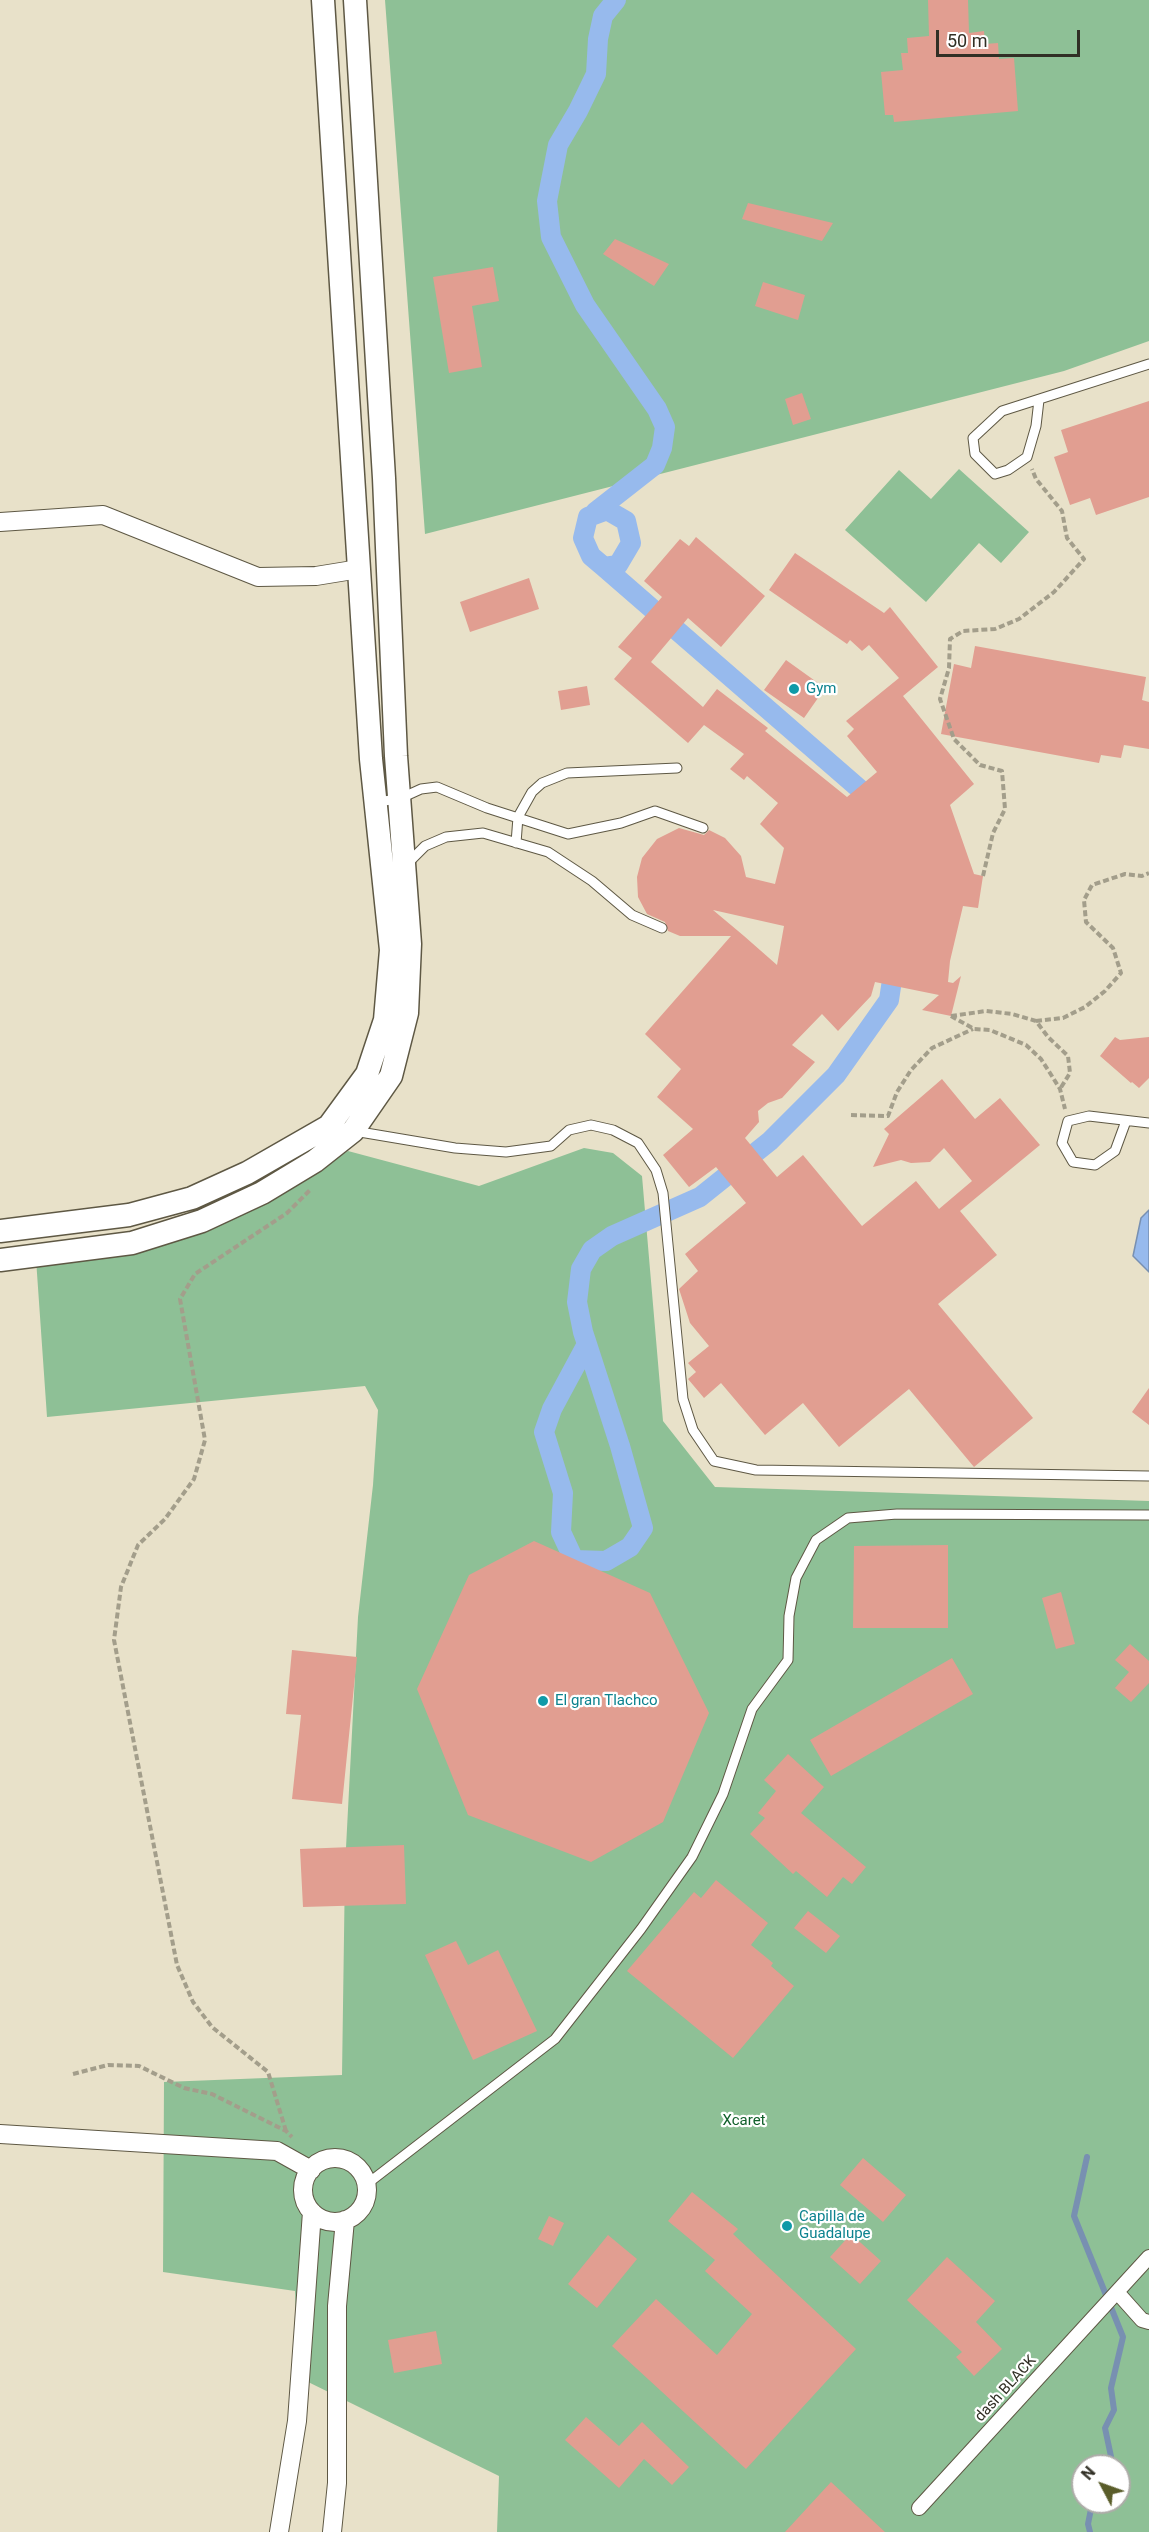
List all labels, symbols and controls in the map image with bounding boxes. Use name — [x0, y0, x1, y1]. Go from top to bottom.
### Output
scale bar — [939, 18, 1083, 56]
text: 50 m — [947, 30, 987, 51]
place label: Gym — [806, 680, 836, 698]
marker: Gym — [787, 682, 801, 696]
place label: El gran Tlachco — [555, 1692, 658, 1710]
marker: El gran Tlachco — [536, 1694, 550, 1708]
park label: Xcaret — [722, 2112, 766, 2130]
place label: Capilla de Guadalupe — [799, 2208, 871, 2243]
marker: Capilla de Guadalupe — [780, 2219, 794, 2233]
street label: dash BLACK — [972, 2352, 1040, 2426]
north arrow — [1071, 2454, 1131, 2514]
text: N — [1078, 2463, 1099, 2484]

